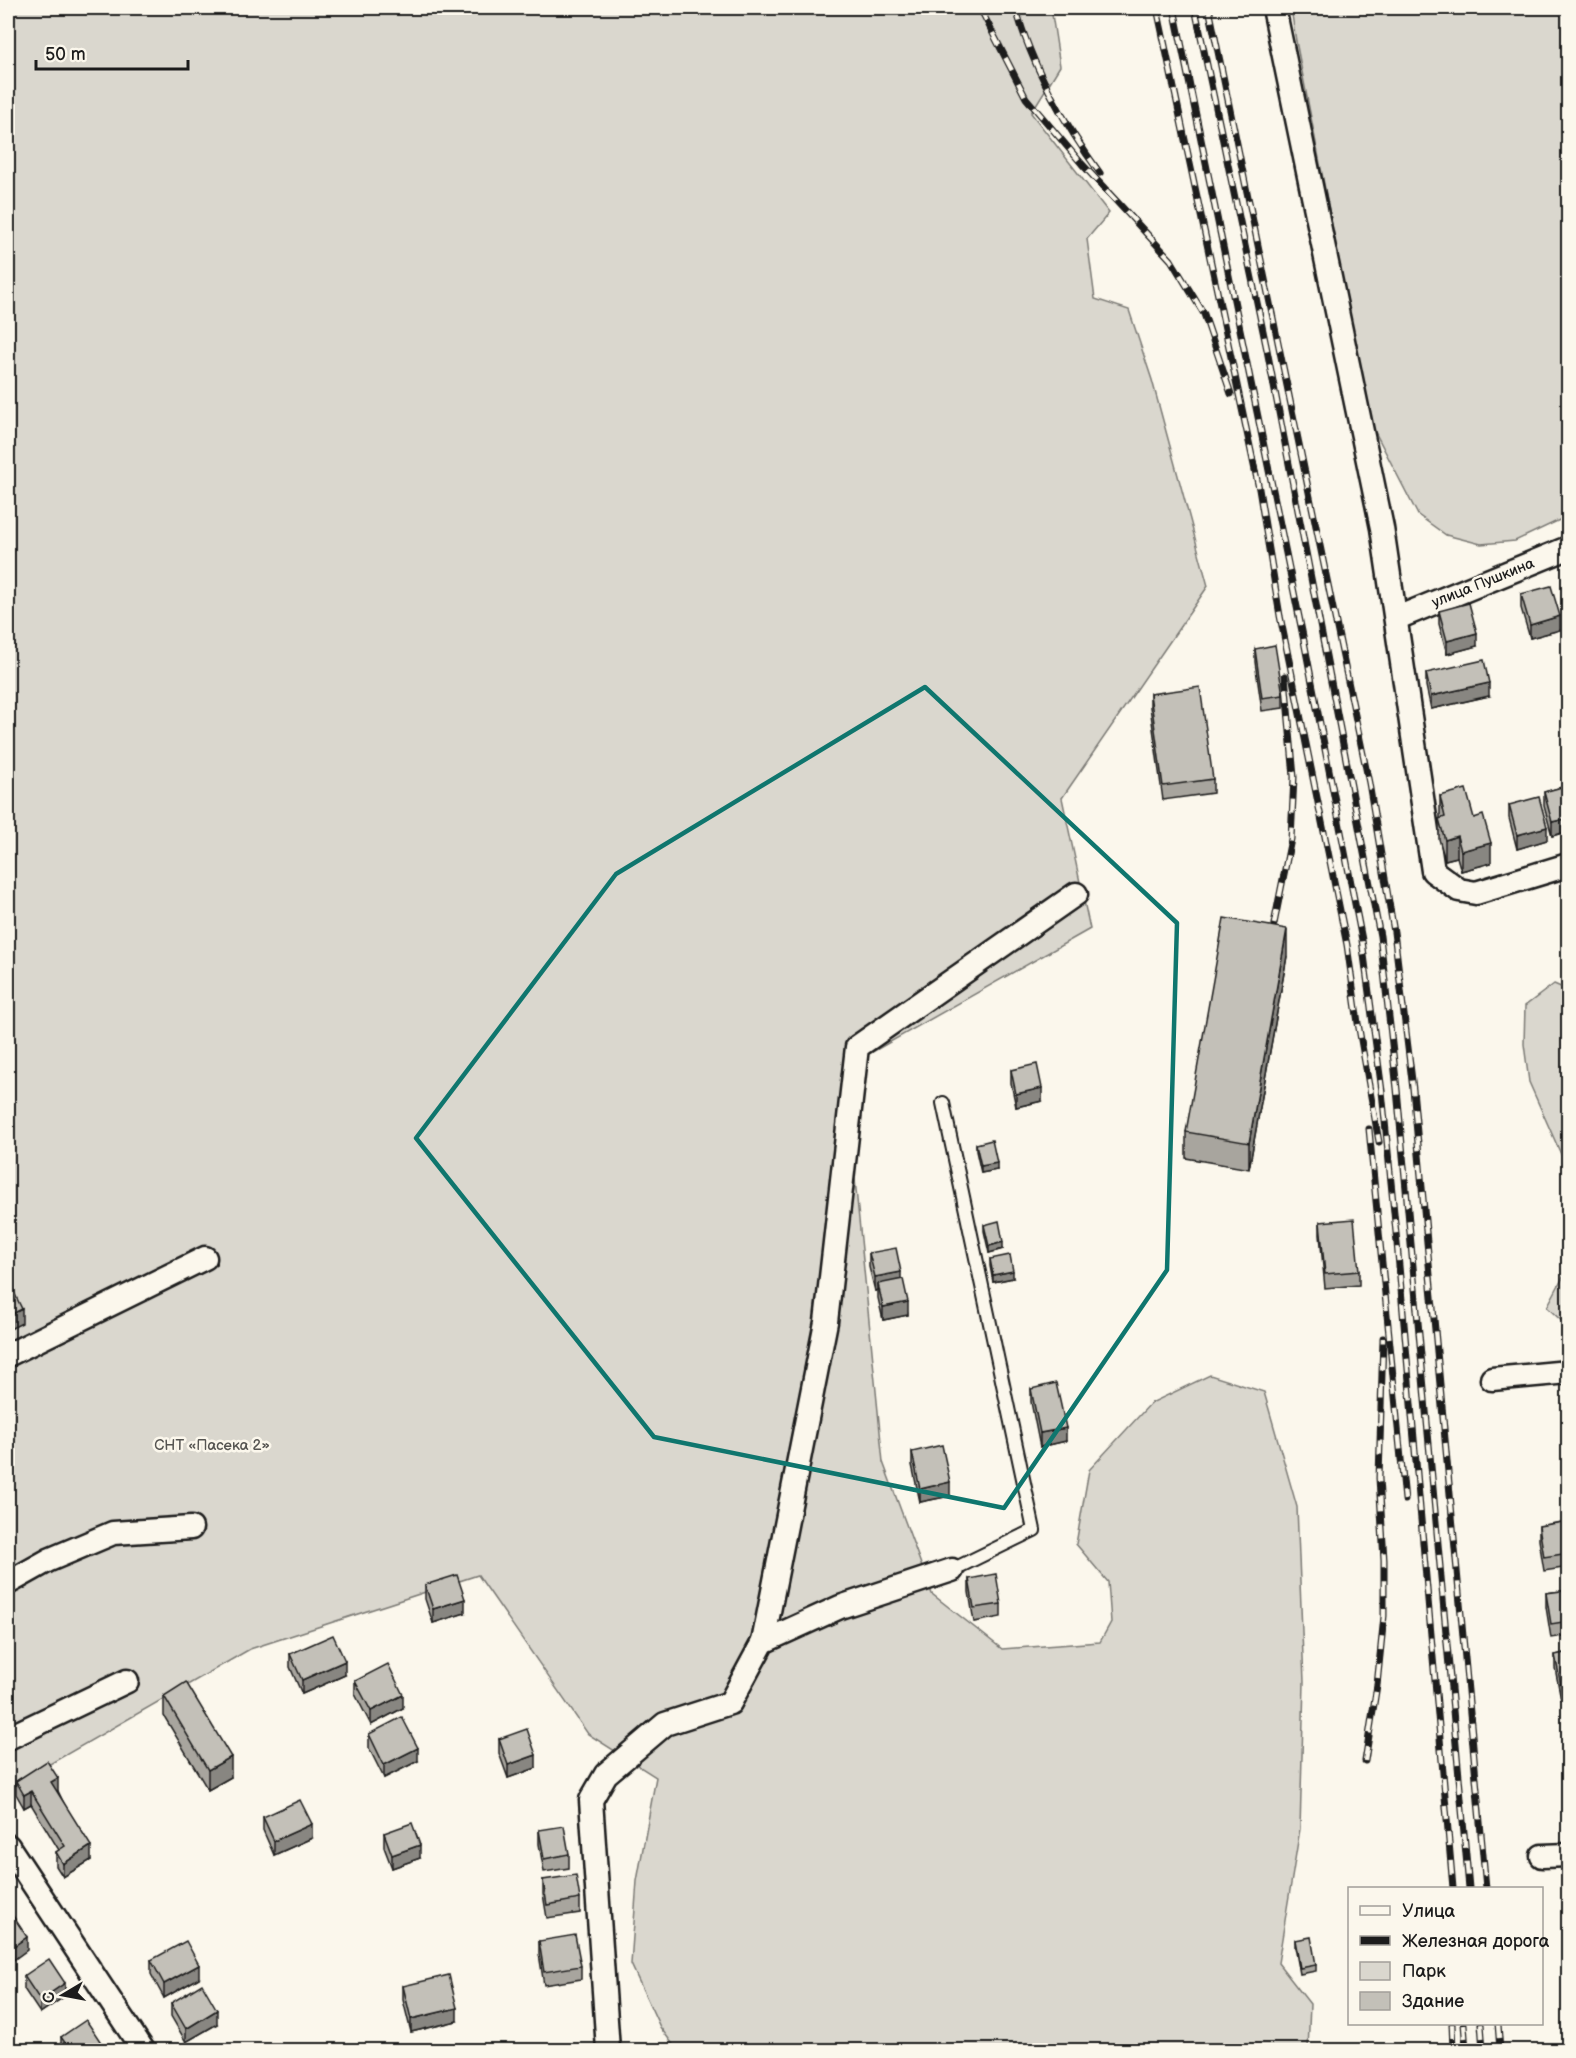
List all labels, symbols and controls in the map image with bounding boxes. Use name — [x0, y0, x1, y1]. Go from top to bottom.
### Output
scale bar — [36, 33, 188, 71]
text: 50 m — [45, 44, 86, 65]
street label: улица Пушкина — [1429, 554, 1537, 612]
park label: СНТ «Пасека 2» — [154, 1436, 270, 1455]
legend — [1348, 1887, 1543, 2025]
text: Улица — [1402, 1901, 1456, 1922]
text: Железная дорога — [1402, 1931, 1550, 1952]
text: Парк — [1402, 1961, 1446, 1982]
north arrow — [33, 1965, 93, 2025]
text: С — [39, 1990, 60, 2004]
text: Здание — [1402, 1991, 1464, 2012]

